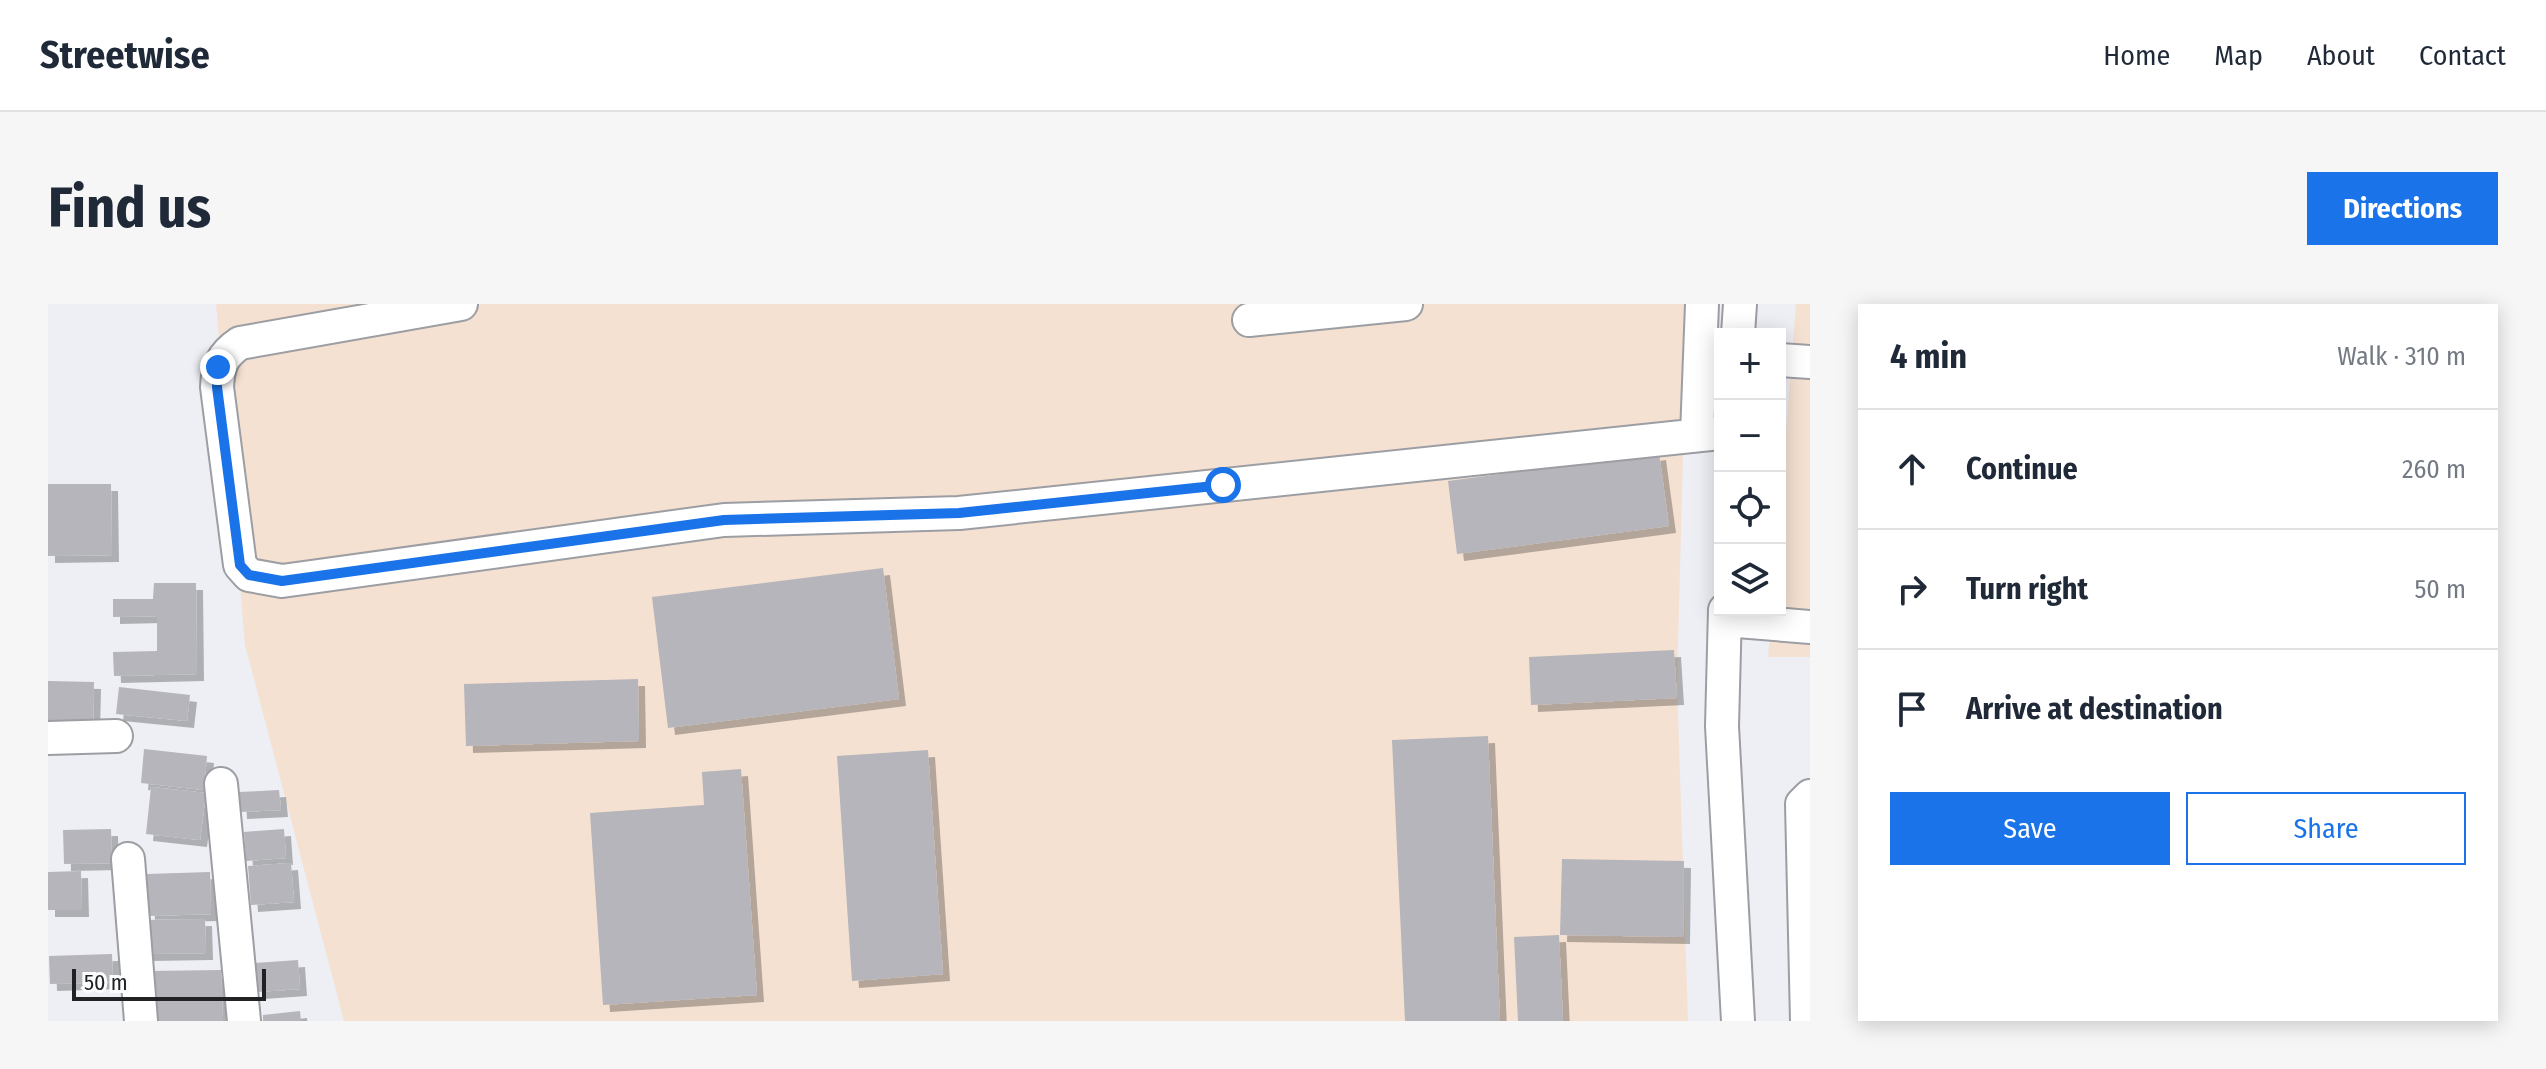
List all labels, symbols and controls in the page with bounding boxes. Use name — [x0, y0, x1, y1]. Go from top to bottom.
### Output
text: Streetwise — [40, 32, 210, 78]
text: Home — [2103, 39, 2170, 72]
text: Map — [2214, 39, 2263, 72]
text: About — [2307, 39, 2375, 72]
text: Contact — [2419, 39, 2506, 72]
button: Directions — [2307, 172, 2498, 245]
text: Find us — [48, 175, 211, 242]
map controls — [1714, 328, 1786, 616]
button: + — [1714, 328, 1786, 400]
text: 4 min — [1890, 336, 1967, 377]
text: Walk · 310 m — [2337, 341, 2466, 372]
route end — [200, 349, 236, 385]
button: − — [1714, 400, 1786, 472]
icon: ahead — [1890, 447, 1934, 491]
text: Continue — [1966, 451, 2078, 487]
text: 260 m — [2402, 454, 2466, 485]
route start — [1205, 467, 1241, 503]
button: locate — [1714, 472, 1786, 544]
button: layers — [1714, 544, 1786, 616]
icon: right — [1890, 567, 1934, 611]
text: Turn right — [1966, 571, 2088, 607]
text: 50 m — [2414, 574, 2466, 605]
icon: arrive — [1890, 687, 1934, 731]
text: Arrive at destination — [1966, 691, 2223, 727]
button: Save — [1890, 792, 2170, 865]
button: Share — [2186, 792, 2466, 865]
scale bar — [72, 965, 266, 1001]
text: 50 m — [84, 969, 128, 996]

